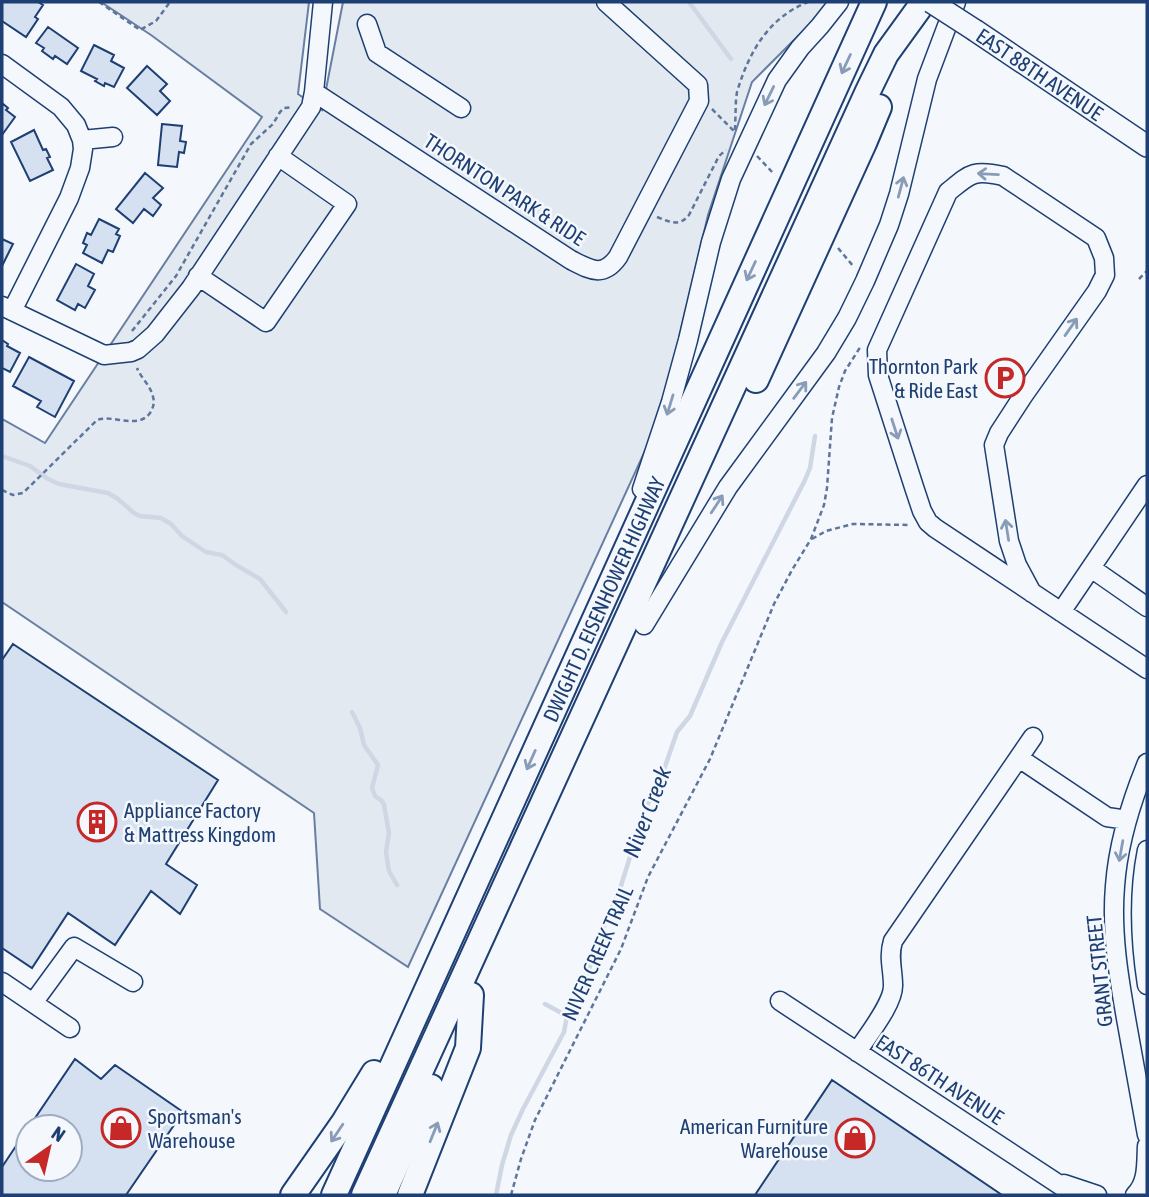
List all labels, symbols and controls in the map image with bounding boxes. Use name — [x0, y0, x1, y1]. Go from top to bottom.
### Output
street label: EAST 88TH AVENUE — [972, 23, 1108, 125]
one-way arrow — [838, 53, 852, 74]
one-way arrow — [762, 85, 776, 106]
street label: THORNTON PARK & RIDE — [420, 128, 590, 250]
one-way arrow — [977, 168, 1000, 181]
one-way arrow — [895, 177, 908, 199]
one-way arrow — [744, 260, 758, 281]
one-way arrow — [1064, 318, 1079, 337]
place label: Thornton Park & Ride East — [869, 354, 978, 402]
parking icon: Thornton Park & Ride East — [984, 357, 1026, 399]
one-way arrow — [793, 381, 807, 400]
one-way arrow — [662, 394, 675, 416]
one-way arrow — [890, 417, 903, 439]
street label: DWIGHT D. EISENHOWER HIGHWAY — [538, 472, 670, 725]
one-way arrow — [710, 495, 725, 514]
one-way arrow — [1000, 519, 1013, 542]
one-way arrow — [524, 749, 537, 770]
water label: Niver Creek — [618, 762, 677, 861]
place label: Appliance Factory & Mattress Kingdom — [124, 798, 276, 846]
building icon: Appliance Factory & Mattress Kingdom — [76, 801, 118, 843]
one-way arrow — [1113, 839, 1127, 862]
street label: NIVER CREEK TRAIL — [557, 882, 637, 1024]
street label: GRANT STREET — [1081, 914, 1117, 1028]
street label: EAST 86TH AVENUE — [872, 1029, 1008, 1129]
place label: Sportsman's Warehouse — [148, 1104, 242, 1152]
shop icon: Sportsman's Warehouse — [100, 1107, 142, 1149]
north arrow — [14, 1113, 84, 1183]
place label: American Furniture Warehouse — [680, 1114, 828, 1162]
shop icon: American Furniture Warehouse — [834, 1117, 876, 1159]
one-way arrow — [429, 1121, 442, 1143]
text: N — [48, 1122, 69, 1146]
one-way arrow — [329, 1123, 344, 1142]

